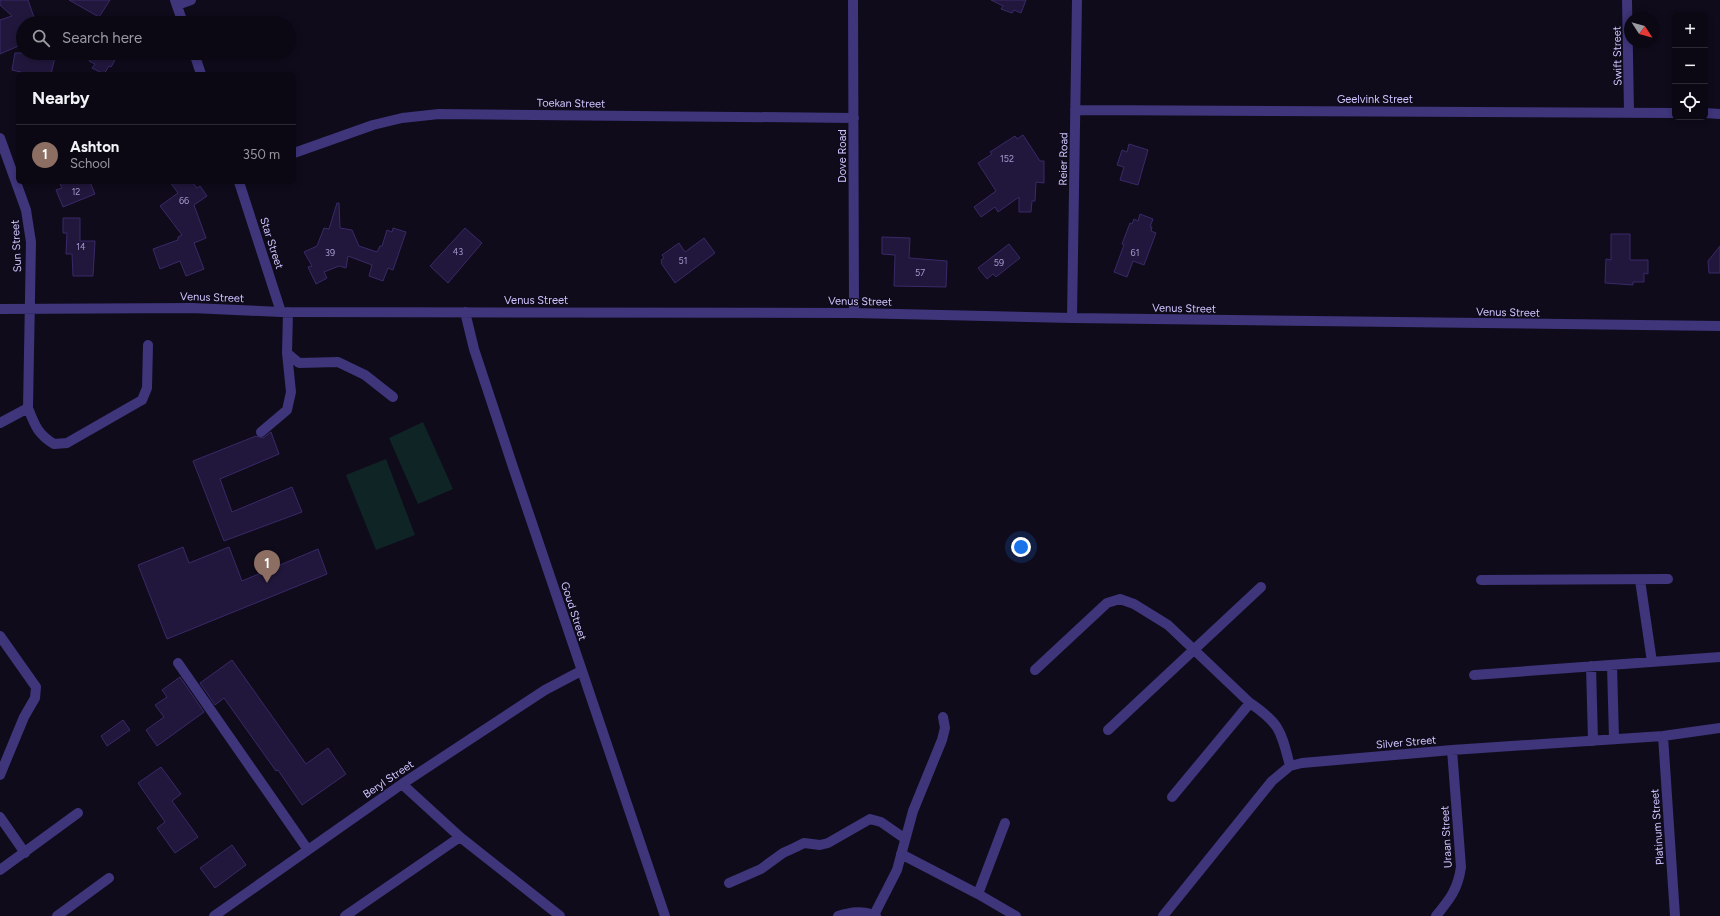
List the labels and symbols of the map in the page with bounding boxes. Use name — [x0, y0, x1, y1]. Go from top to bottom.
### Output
north arrow — [1624, 12, 1660, 48]
street label: Swift Street — [1610, 26, 1625, 86]
street label: Geelvink Street — [1337, 93, 1413, 106]
street label: Toekan Street — [537, 96, 605, 111]
street label: Dove Road — [836, 129, 849, 183]
street label: Reier Road — [1057, 132, 1070, 186]
house number: 152 — [1000, 153, 1014, 164]
house number: 12 — [72, 186, 80, 197]
house number: 66 — [179, 195, 189, 206]
street label: Star Street — [257, 216, 286, 271]
street label: Sun Street — [9, 219, 24, 273]
house number: 14 — [76, 241, 86, 252]
house number: 43 — [453, 246, 463, 257]
house number: 39 — [325, 247, 335, 258]
house number: 61 — [1131, 247, 1139, 258]
house number: 51 — [679, 255, 687, 266]
house number: 59 — [994, 257, 1004, 268]
house number: 57 — [915, 267, 925, 278]
street label: Venus Street — [180, 290, 244, 305]
street label: Venus Street — [504, 294, 568, 307]
street label: Venus Street — [828, 294, 892, 309]
street label: Venus Street — [1152, 301, 1216, 316]
street label: Venus Street — [1476, 305, 1540, 320]
your location — [1011, 537, 1031, 557]
pin: 1 — [254, 550, 280, 583]
street label: Goud Street — [558, 580, 589, 642]
street label: Silver Street — [1375, 733, 1437, 752]
street label: Beryl Street — [361, 758, 416, 801]
street label: Platinum Street — [1648, 788, 1667, 865]
street label: Uraan Street — [1438, 805, 1455, 868]

